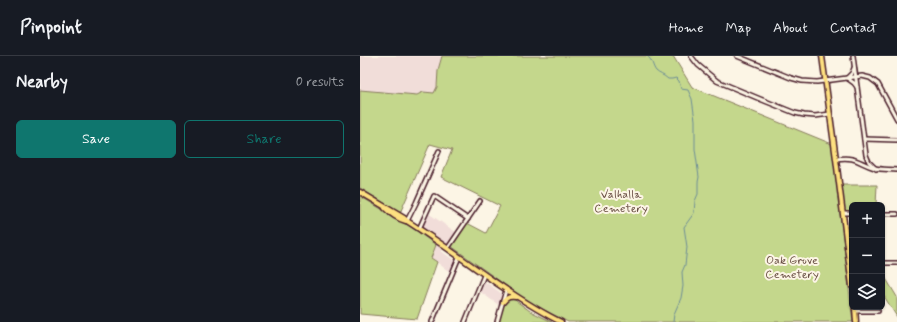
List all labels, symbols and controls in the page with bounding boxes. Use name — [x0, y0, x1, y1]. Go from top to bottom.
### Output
text: Pinpoint — [20, 15, 82, 40]
text: Home — [669, 19, 703, 37]
text: Map — [725, 19, 751, 37]
text: About — [773, 19, 808, 37]
text: Contact — [830, 19, 877, 37]
text: Nearby — [16, 71, 68, 93]
text: 0 results — [296, 74, 344, 91]
button: Save — [16, 120, 176, 158]
button: Share — [184, 120, 344, 158]
park label: Valhalla Cemetery — [594, 187, 648, 217]
map controls — [849, 202, 885, 310]
button: + — [849, 202, 885, 238]
button: − — [849, 238, 885, 274]
park label: Oak Grove Cemetery — [765, 253, 819, 283]
button: layers — [849, 274, 885, 310]

